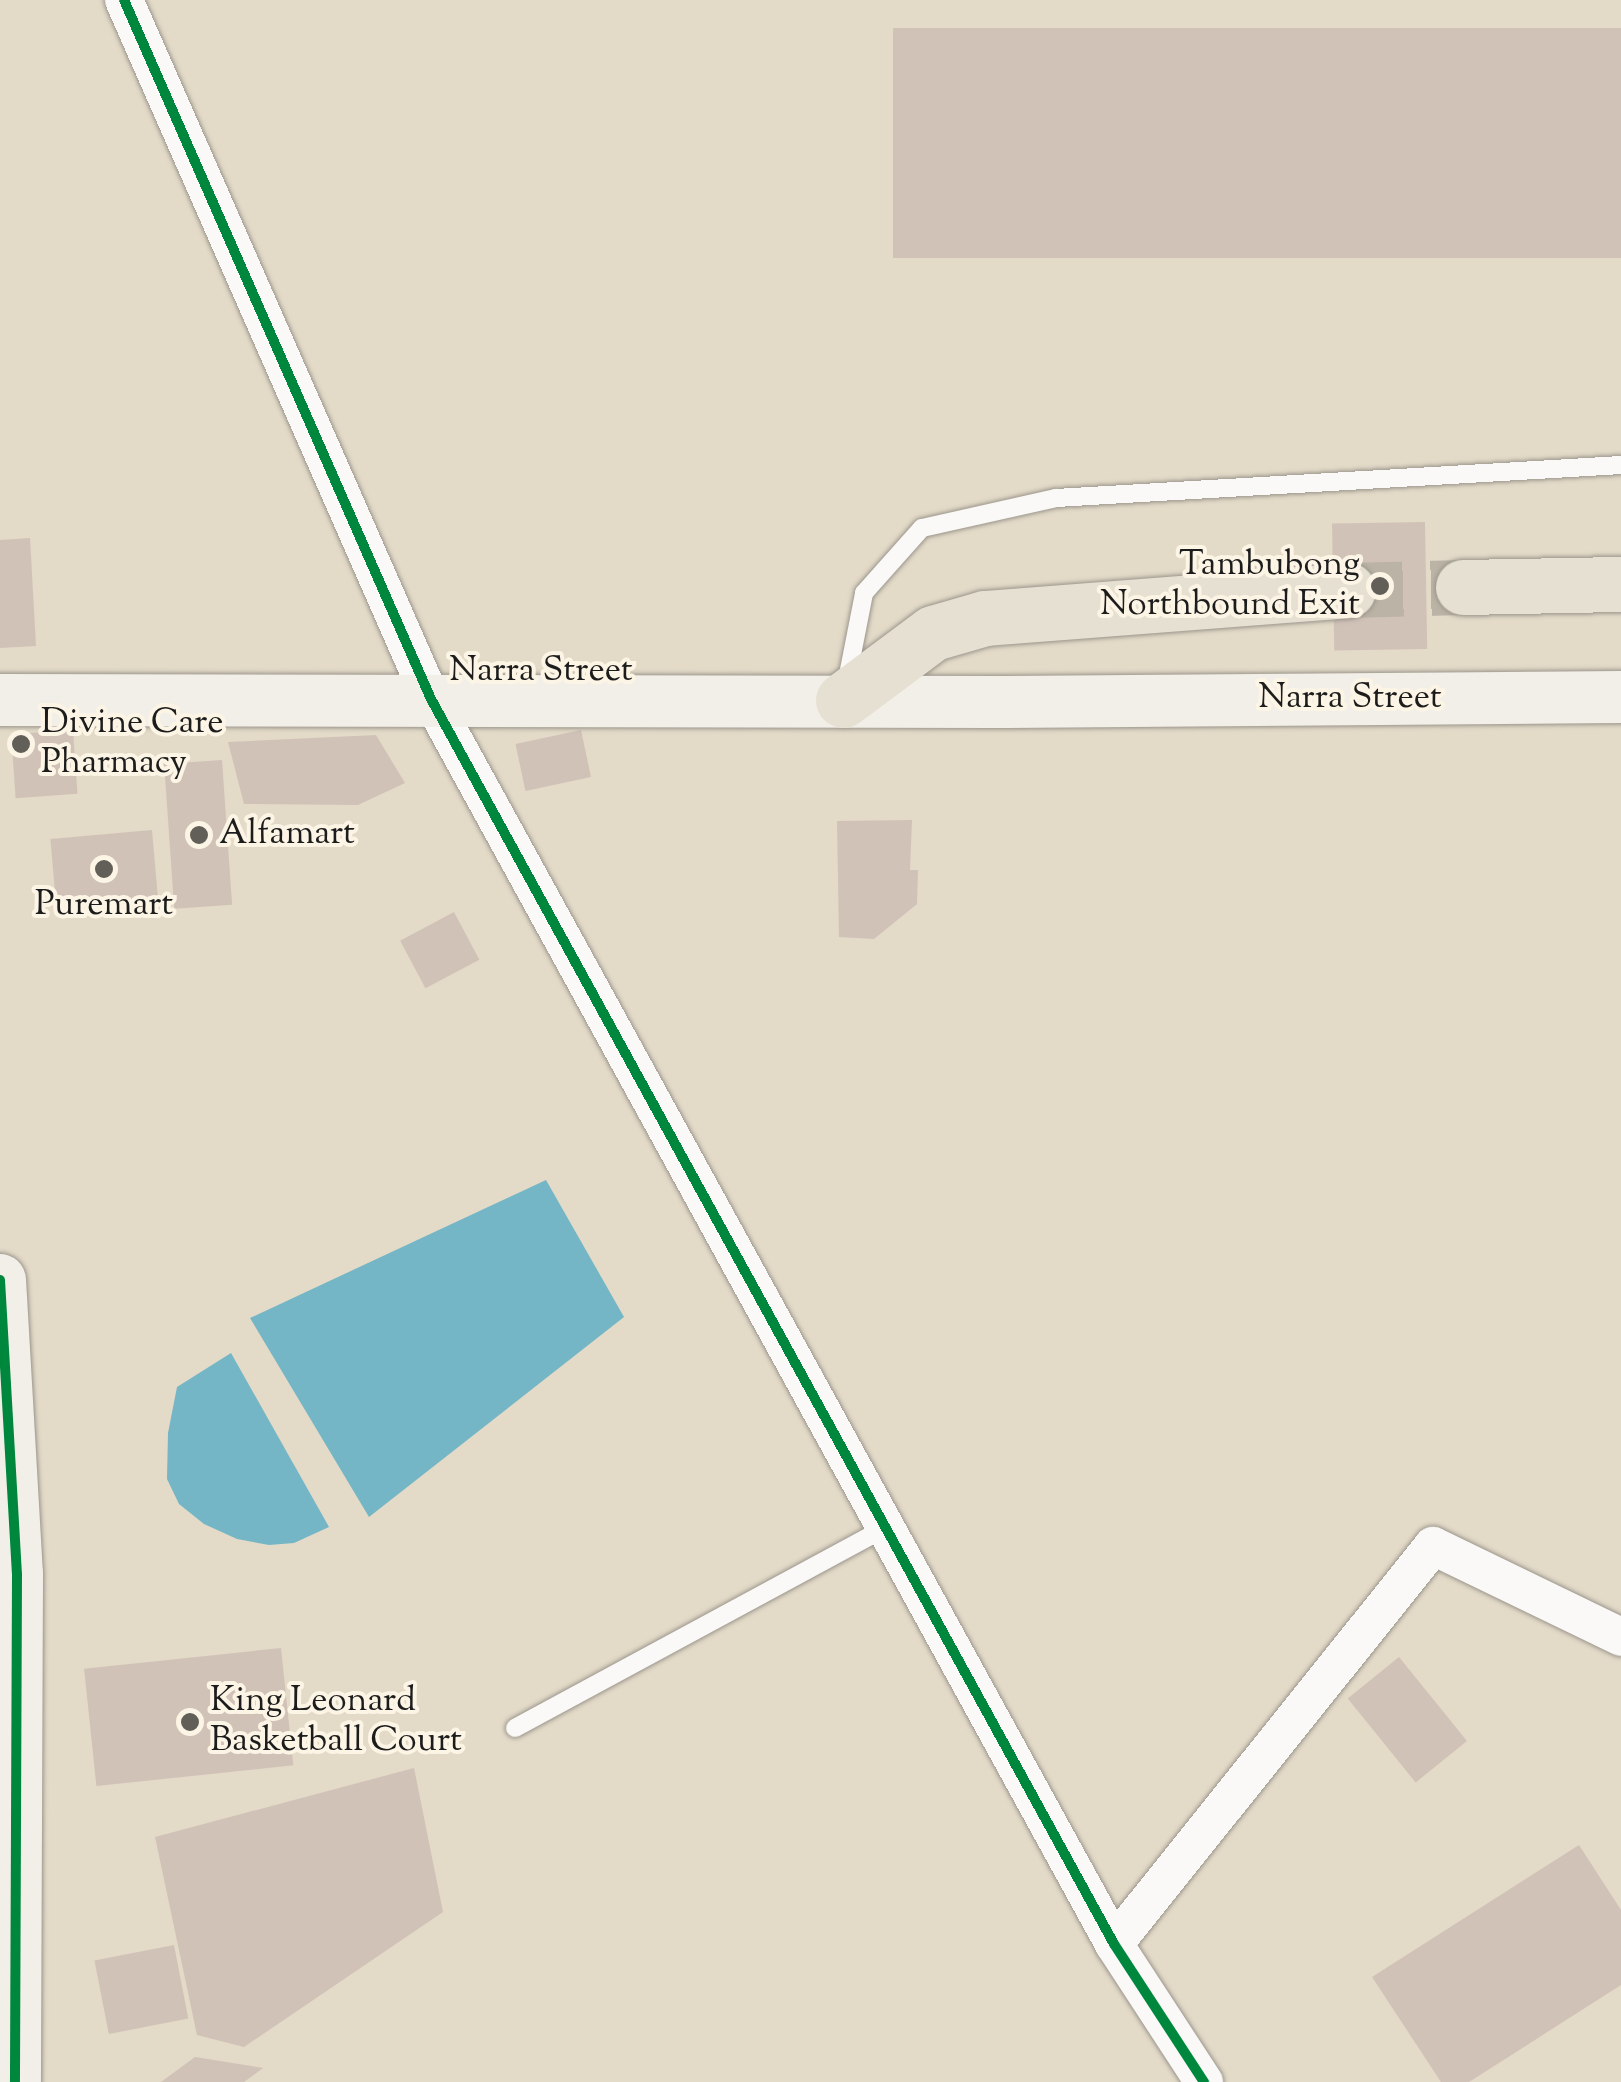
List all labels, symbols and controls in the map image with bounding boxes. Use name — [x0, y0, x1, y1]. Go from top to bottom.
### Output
place label: Tambubong Northbound Exit — [1100, 545, 1360, 627]
marker: Tambubong Northbound Exit — [1369, 575, 1391, 597]
street label: Narra Street — [449, 651, 633, 693]
street label: Narra Street — [1258, 678, 1442, 720]
place label: Divine Care Pharmacy — [41, 703, 224, 785]
marker: Divine Care Pharmacy — [10, 733, 32, 755]
place label: Alfamart — [219, 814, 355, 856]
marker: Alfamart — [188, 824, 210, 846]
marker: Puremart — [93, 858, 115, 880]
place label: Puremart — [35, 885, 173, 927]
place label: King Leonard Basketball Court — [210, 1681, 462, 1763]
marker: King Leonard Basketball Court — [179, 1711, 201, 1733]

